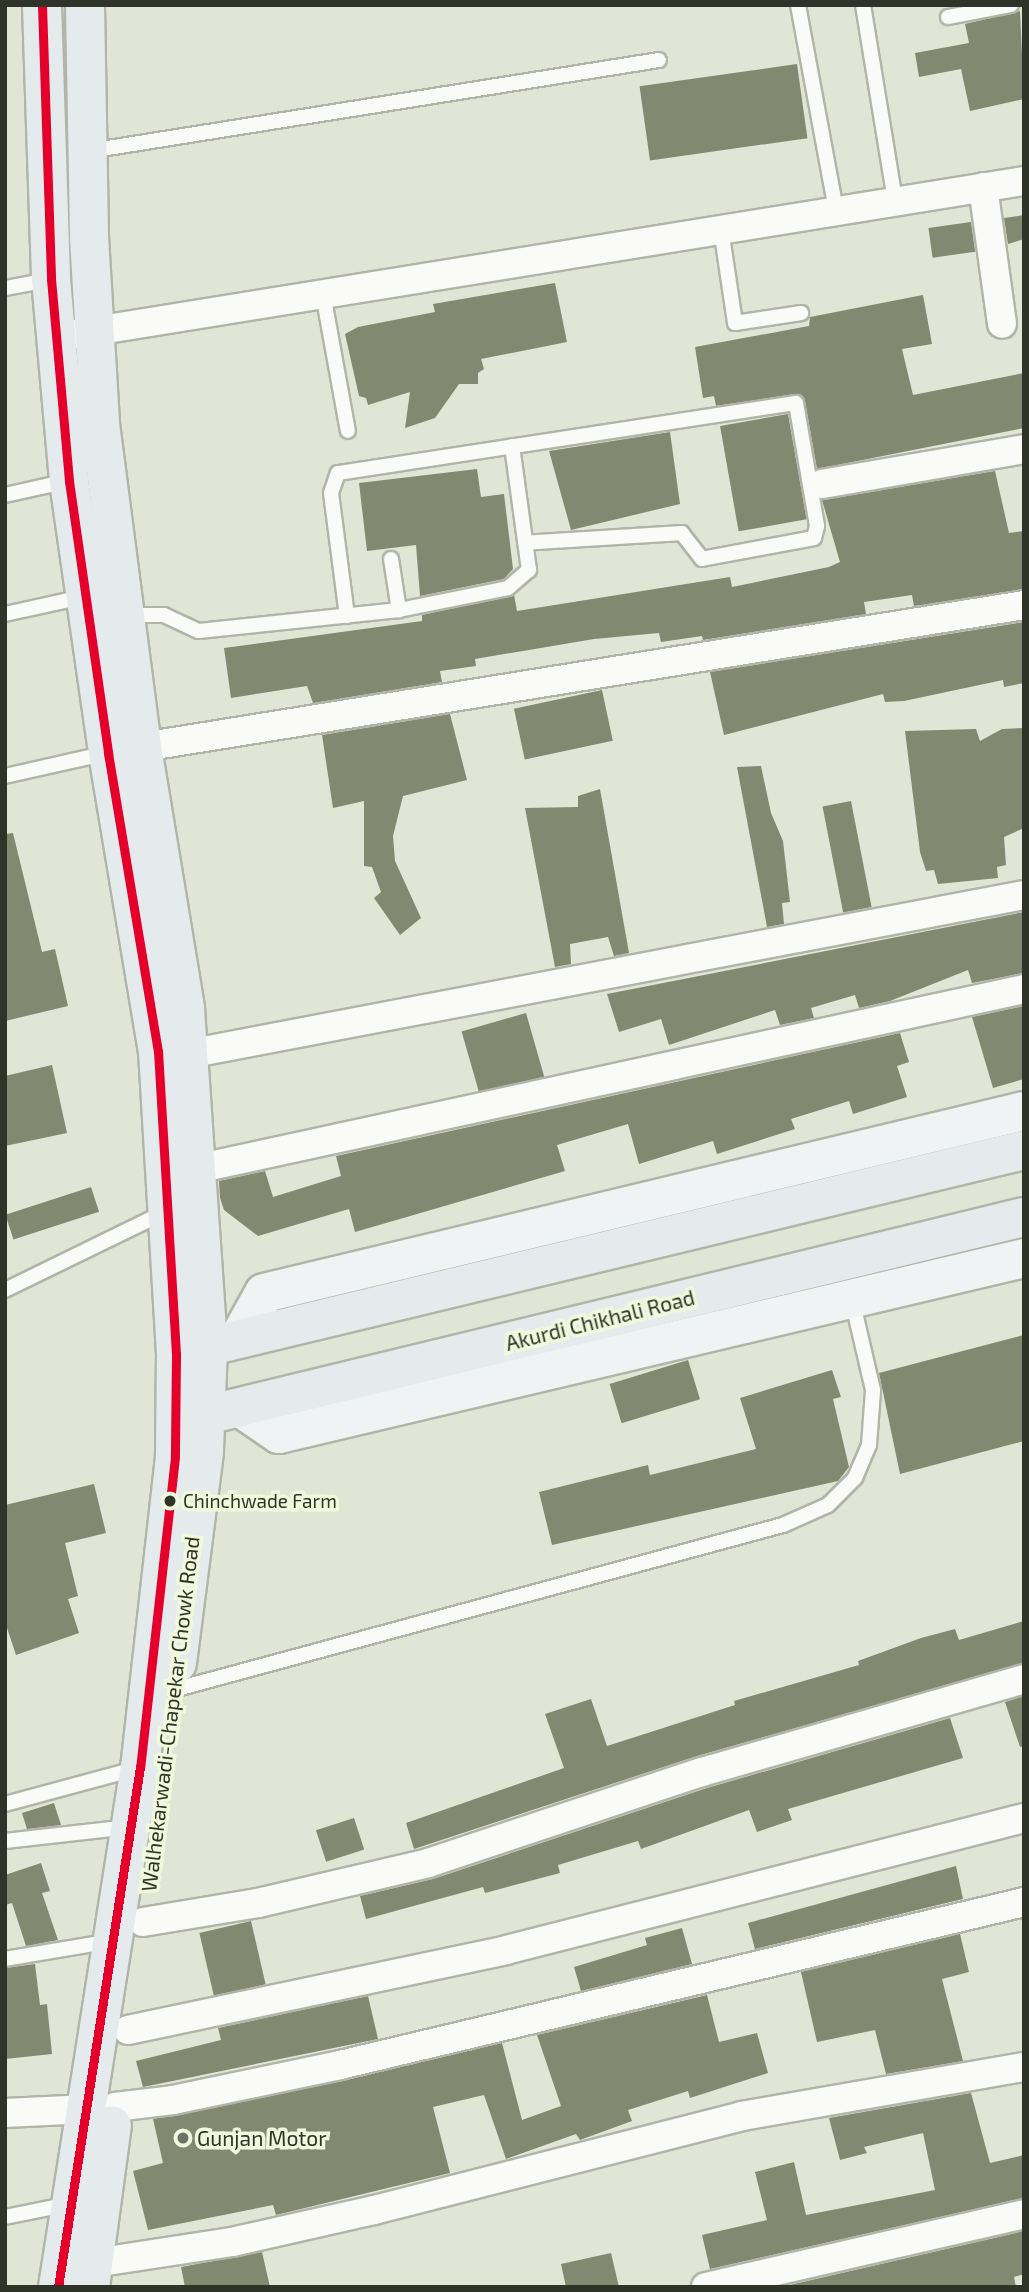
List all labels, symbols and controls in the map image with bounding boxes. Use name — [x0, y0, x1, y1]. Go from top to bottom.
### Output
street label: Akurdi Chikhali Road — [503, 1284, 697, 1356]
place label: Chinchwade Farm — [183, 1490, 337, 1512]
marker: Chinchwade Farm — [163, 1494, 177, 1508]
street label: Walhekarwadi-Chapekar Chowk Road — [136, 1535, 204, 1893]
place label: Gunjan Motor — [197, 2125, 327, 2151]
marker: Gunjan Motor — [175, 2130, 191, 2146]

